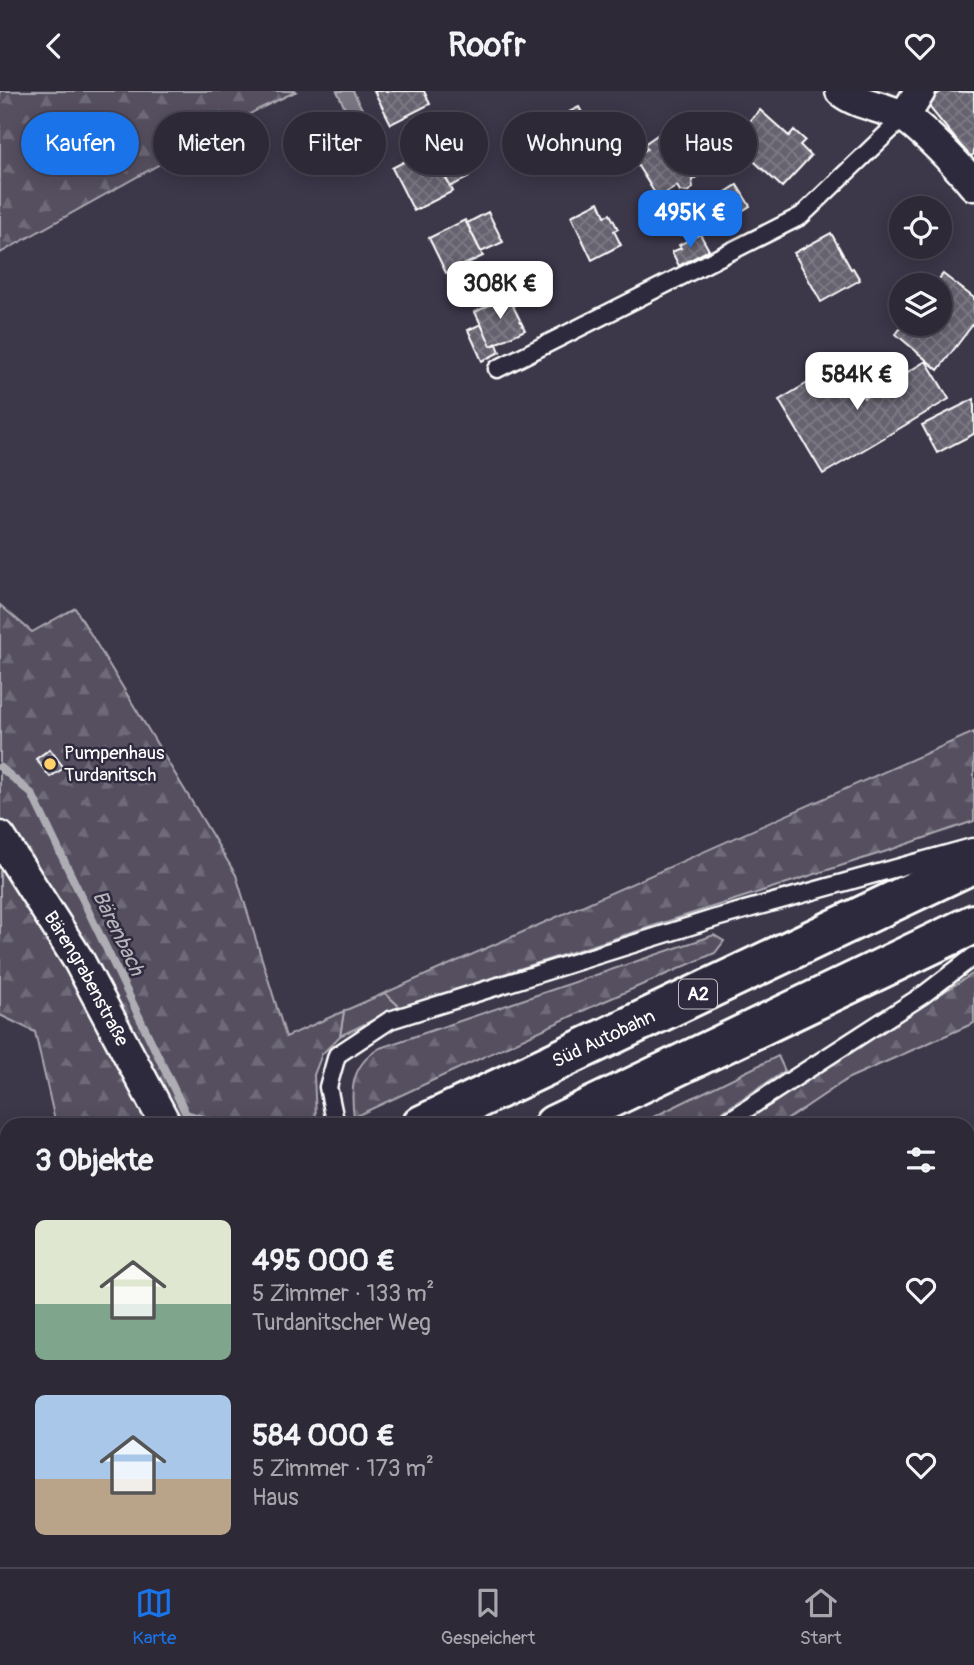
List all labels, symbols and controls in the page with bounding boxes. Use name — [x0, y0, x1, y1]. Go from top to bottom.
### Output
text: Roofr — [448, 26, 526, 66]
icon: back — [35, 27, 73, 65]
icon: heart — [901, 27, 939, 65]
chip: Kaufen — [21, 112, 139, 175]
chip: Mieten — [153, 112, 269, 175]
chip: Filter — [283, 112, 386, 175]
chip: Neu — [400, 112, 488, 175]
chip: Wohnung — [502, 112, 646, 175]
chip: Haus — [660, 112, 757, 175]
pin: 495K € — [633, 191, 747, 250]
map controls — [889, 196, 952, 336]
button: locate — [889, 196, 952, 259]
text: 495K € — [654, 198, 726, 227]
pin: 308K € — [443, 261, 557, 321]
text: 308K € — [463, 269, 537, 298]
button: layers — [889, 273, 952, 336]
pin: 584K € — [800, 353, 914, 412]
text: 584K € — [821, 360, 893, 389]
place label: Pumpenhaus Turdanitsch — [64, 741, 165, 787]
marker: Pumpenhaus Turdanitsch — [42, 756, 58, 772]
water label: Bärenbach — [86, 886, 151, 981]
street label: Bärengrabenstraße — [38, 907, 134, 1051]
road number: A2 — [679, 979, 717, 1009]
street label: Süd Autobahn — [548, 1004, 659, 1074]
icon: filters — [902, 1141, 940, 1179]
text: 3 Objekte — [35, 1142, 153, 1179]
text: 495 000 € — [252, 1242, 395, 1279]
icon: home — [91, 1248, 175, 1332]
icon: heart — [902, 1271, 940, 1309]
text: 5 Zimmer · 133 m² — [252, 1279, 434, 1308]
text: Turdanitscher Weg — [252, 1308, 431, 1337]
text: 584 000 € — [252, 1417, 395, 1454]
icon: home — [91, 1423, 175, 1507]
icon: heart — [902, 1446, 940, 1484]
text: 5 Zimmer · 173 m² — [252, 1454, 434, 1483]
text: Haus — [252, 1483, 299, 1512]
tab: Karte — [132, 1584, 176, 1650]
tab: Gespeichert — [441, 1584, 535, 1650]
tab: Start — [800, 1584, 842, 1650]

